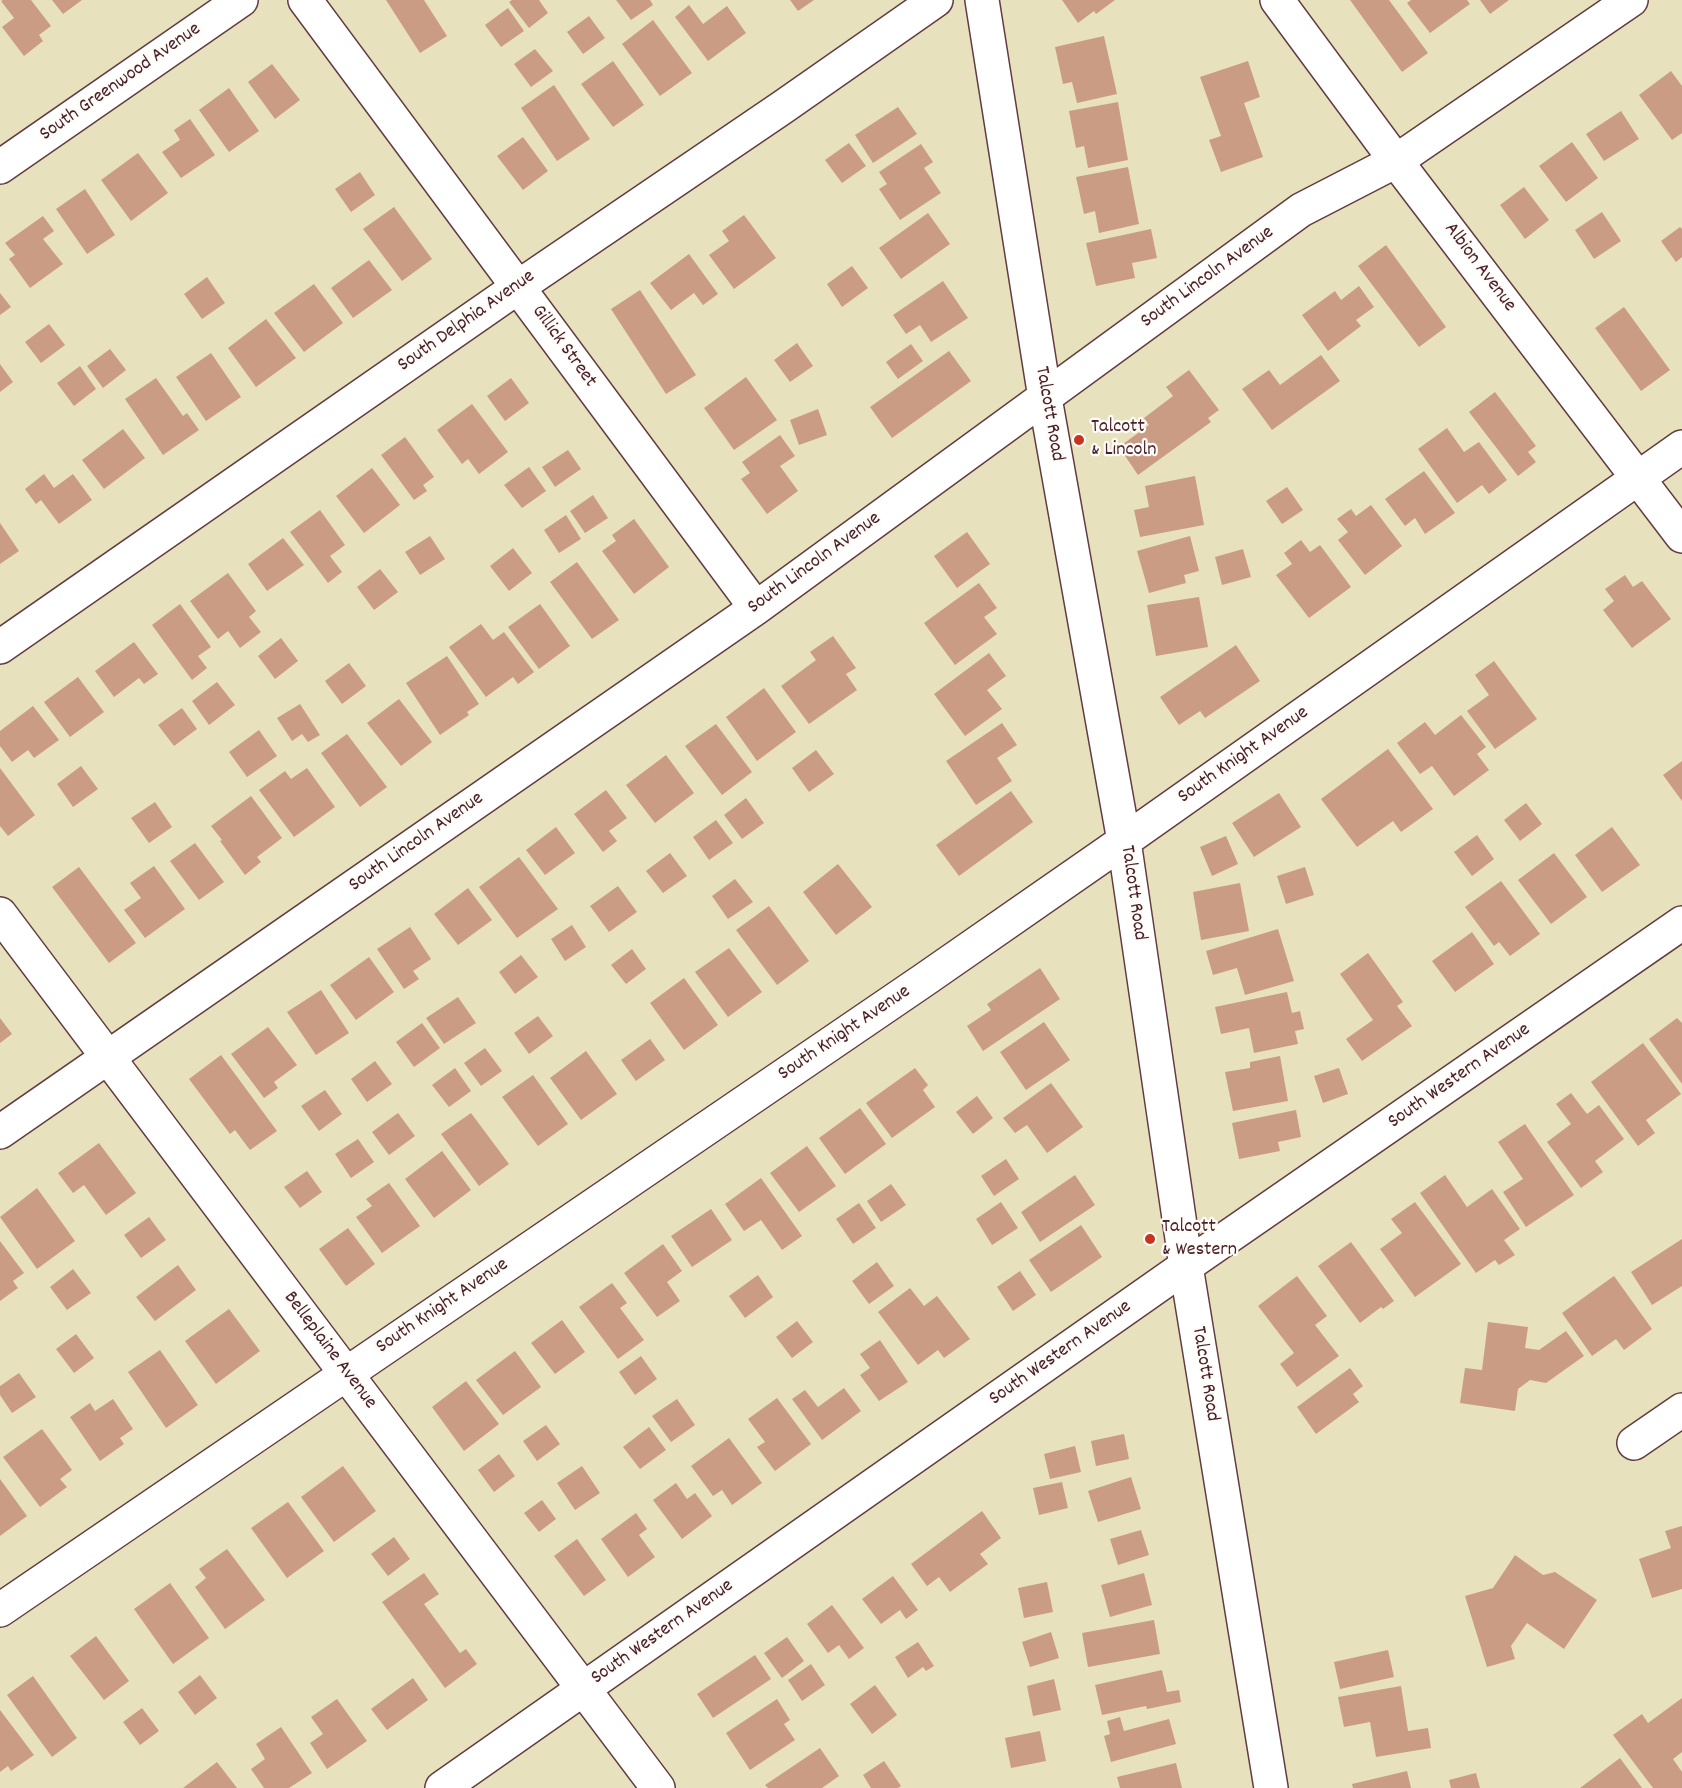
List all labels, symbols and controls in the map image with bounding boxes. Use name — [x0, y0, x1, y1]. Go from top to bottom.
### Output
street label: South Greenwood Avenue — [36, 18, 206, 148]
street label: Albion Avenue — [1438, 219, 1520, 317]
street label: South Lincoln Avenue — [1137, 222, 1279, 334]
street label: South Delphia Avenue — [394, 266, 540, 378]
street label: Gillick Street — [525, 301, 601, 393]
street label: Talcott Road — [1028, 365, 1068, 463]
place label: Talcott & Lincoln — [1091, 416, 1156, 463]
marker: Talcott & Lincoln — [1072, 433, 1086, 447]
street label: South Lincoln Avenue — [744, 508, 886, 620]
street label: South Knight Avenue — [1174, 702, 1314, 810]
street label: South Lincoln Avenue — [345, 788, 489, 898]
street label: Talcott Road — [1113, 844, 1151, 942]
street label: South Knight Avenue — [774, 981, 916, 1087]
street label: South Western Avenue — [1384, 1019, 1536, 1135]
place label: Talcott & Western — [1162, 1216, 1237, 1263]
marker: Talcott & Western — [1143, 1232, 1157, 1246]
street label: South Knight Avenue — [372, 1254, 514, 1360]
street label: Belleplaine Avenue — [277, 1287, 381, 1415]
street label: South Western Avenue — [985, 1296, 1137, 1412]
street label: Talcott Road — [1185, 1325, 1223, 1423]
street label: South Western Avenue — [587, 1575, 739, 1691]

